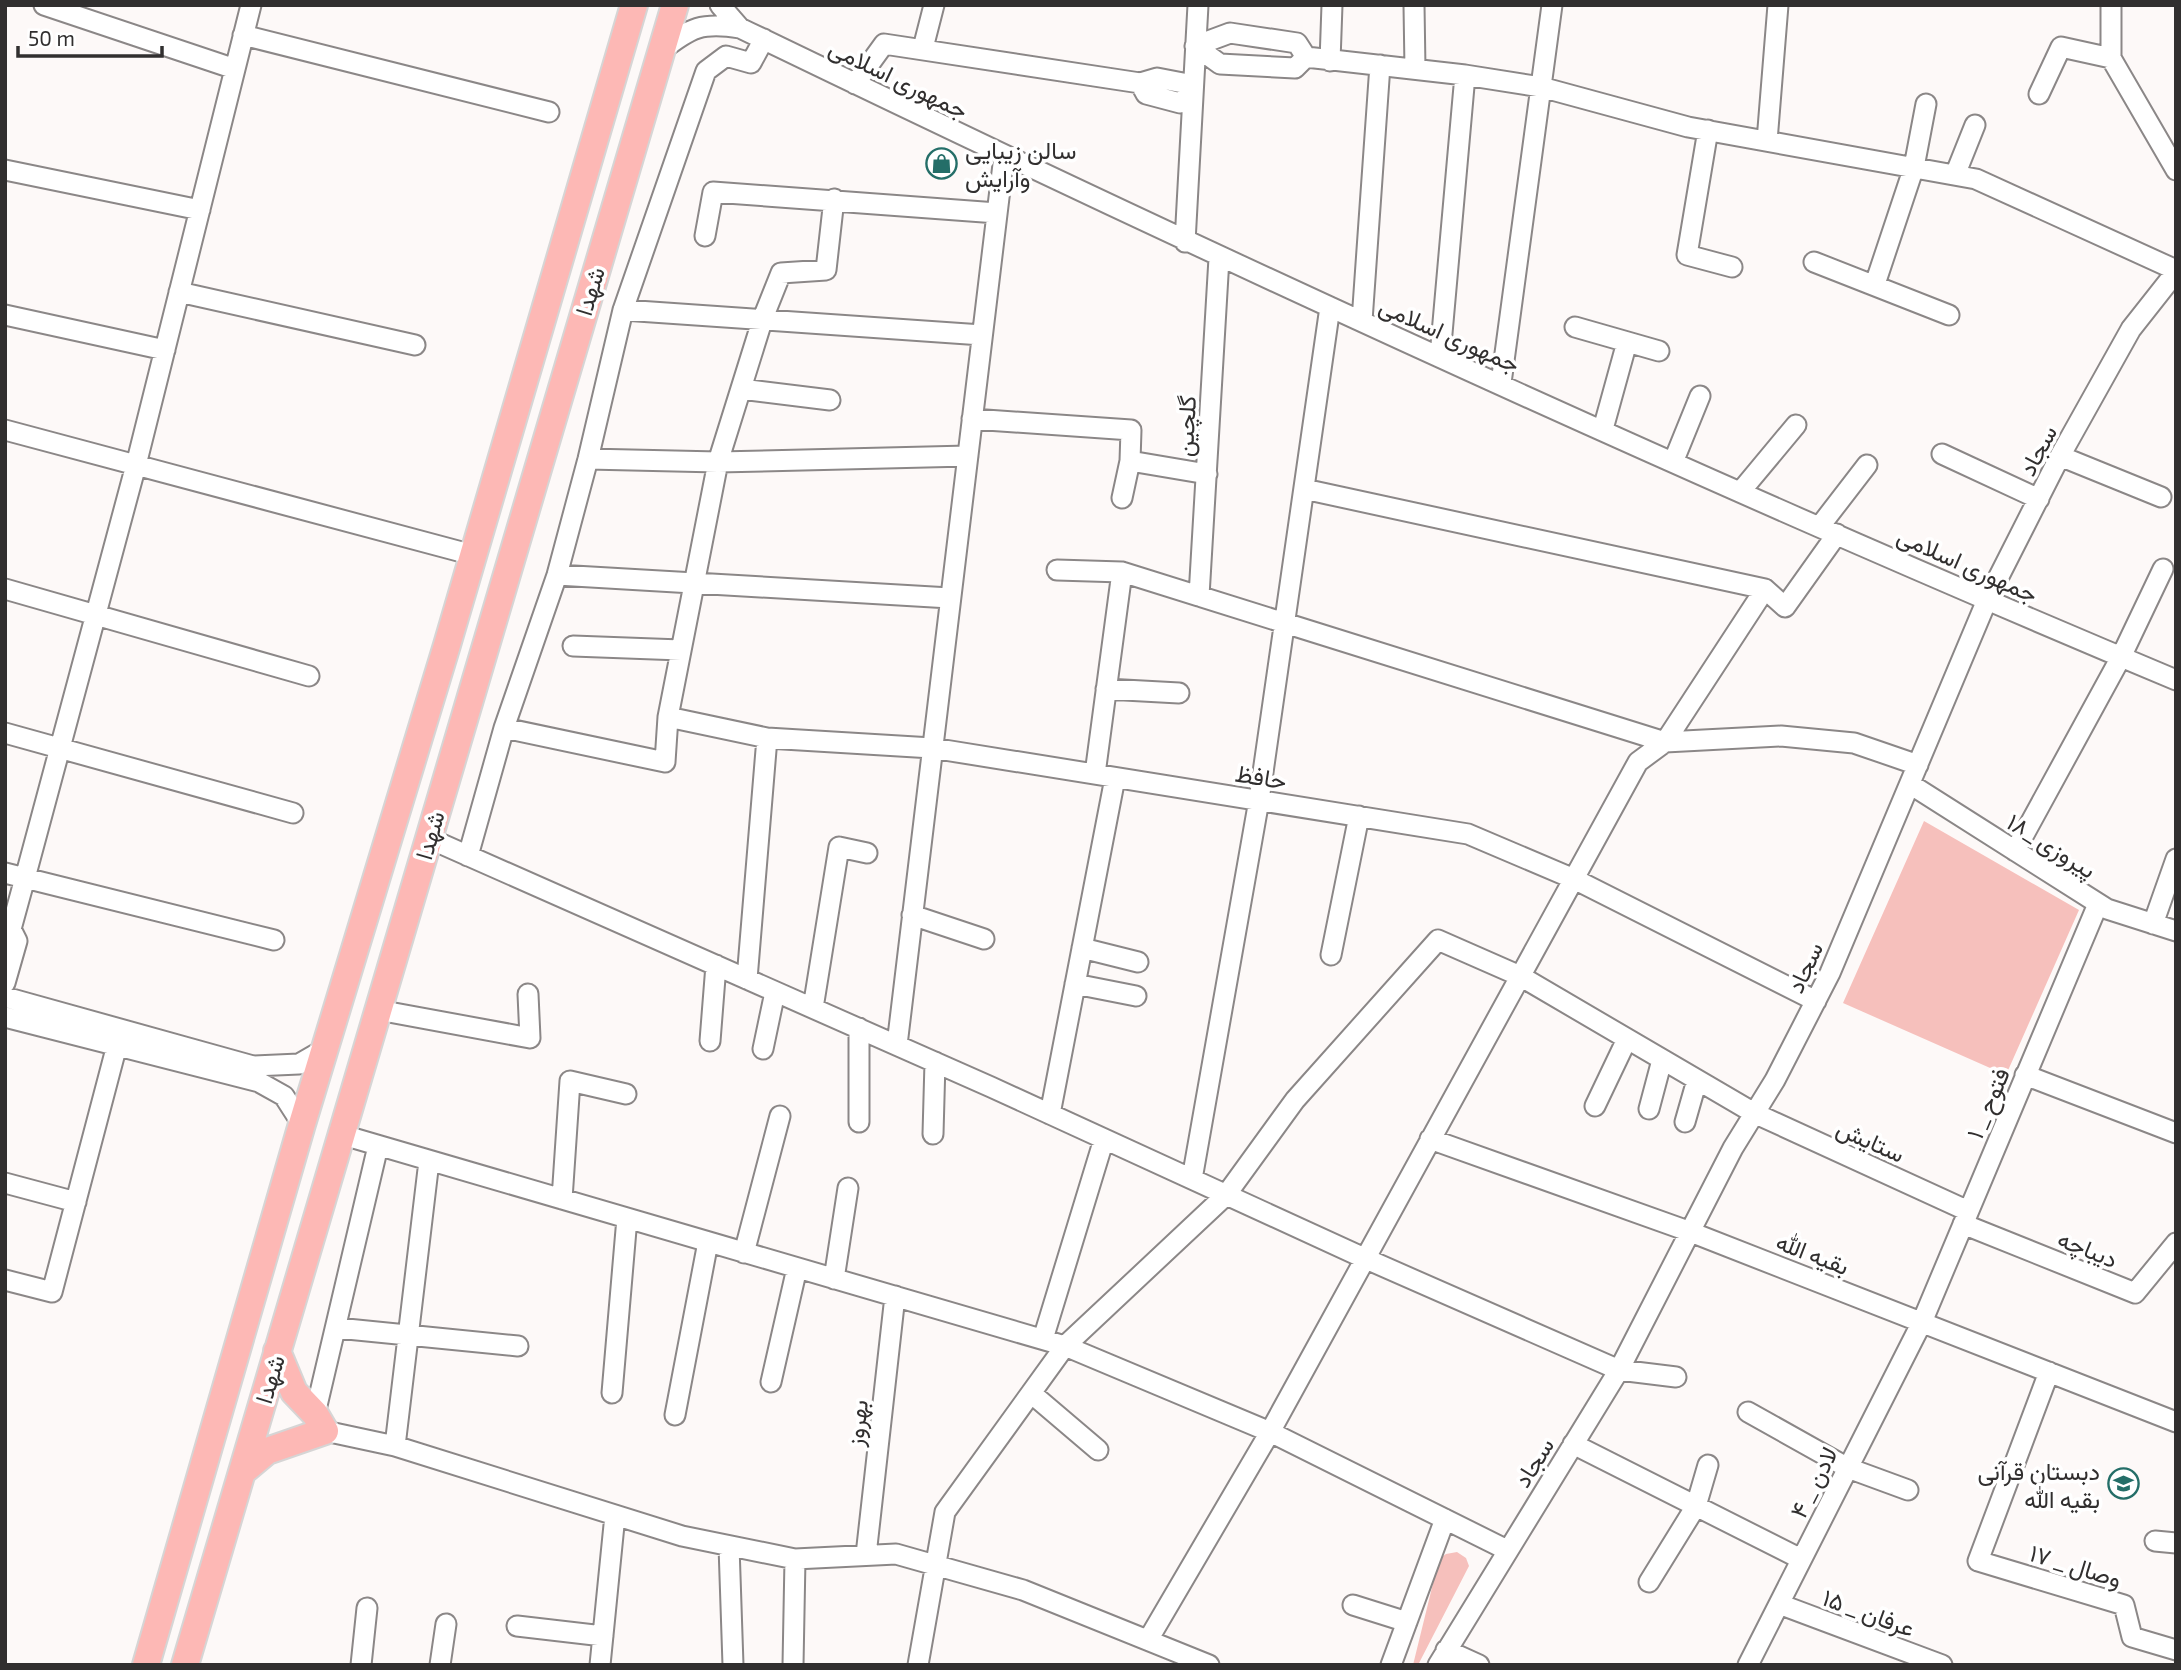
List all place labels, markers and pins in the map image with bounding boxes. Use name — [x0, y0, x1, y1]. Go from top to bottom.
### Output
place label: سالن زیبایی وآرایش — [965, 135, 1076, 194]
shop icon: سالن زیبایی وآرایش — [925, 146, 959, 180]
place label: دبستان قرآنی بقیه الله — [1978, 1456, 2100, 1514]
school or university icon: دبستان قرآنی بقیه الله — [2106, 1467, 2140, 1501]

